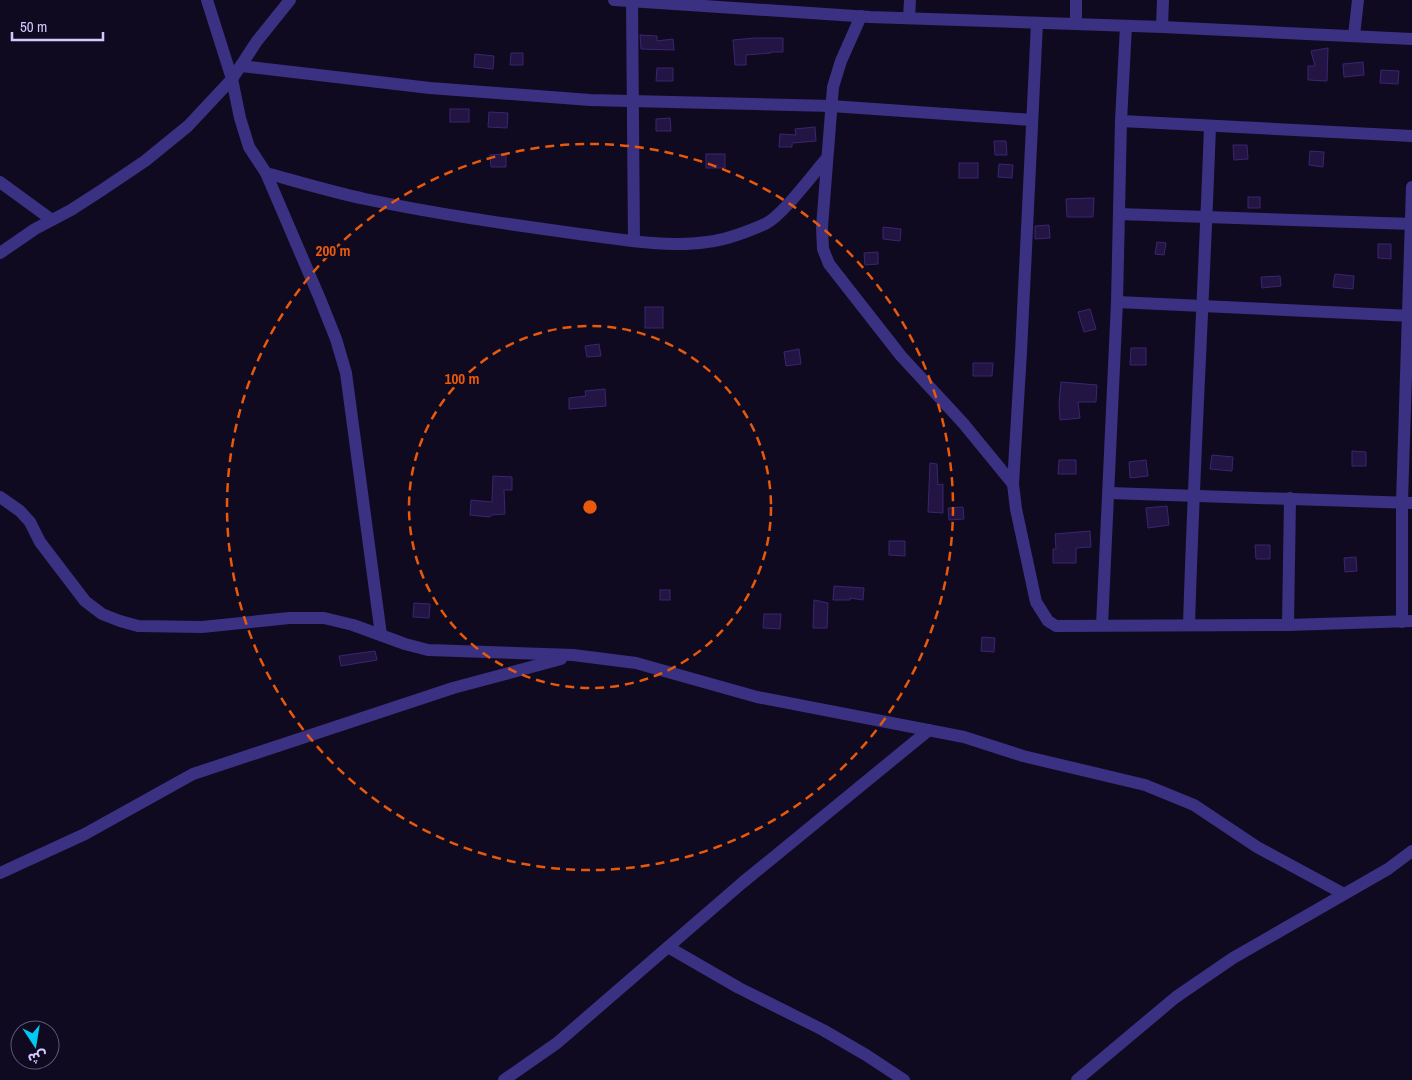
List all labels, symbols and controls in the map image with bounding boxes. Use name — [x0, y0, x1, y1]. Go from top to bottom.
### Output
scale bar — [12, 10, 104, 42]
text: 50 m — [20, 16, 47, 37]
text: 200 m — [316, 240, 350, 261]
text: 100 m — [445, 368, 479, 389]
centre of rings — [581, 498, 599, 516]
north arrow — [10, 1020, 60, 1070]
text: ش — [26, 1047, 49, 1069]

